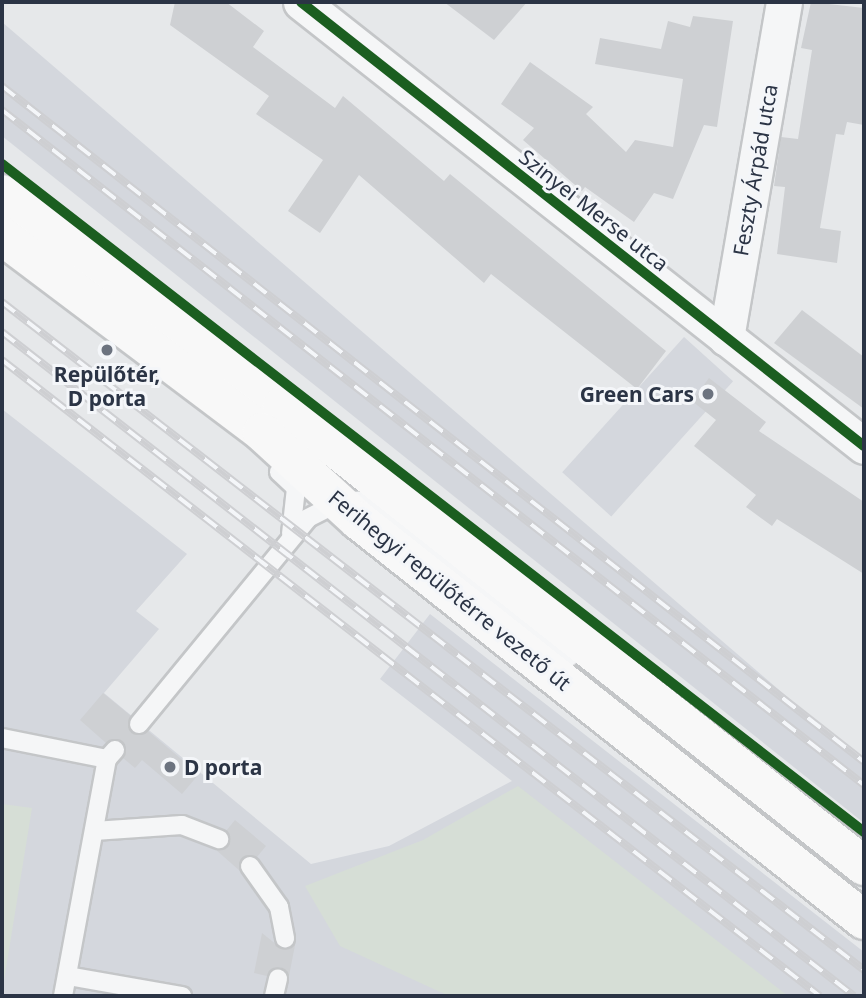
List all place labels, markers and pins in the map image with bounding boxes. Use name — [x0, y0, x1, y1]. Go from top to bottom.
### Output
marker: Repülőtér, D porta — [99, 342, 115, 358]
place label: Repülőtér, D porta — [54, 361, 160, 411]
place label: Green Cars — [580, 381, 694, 407]
marker: Green Cars — [700, 386, 716, 402]
place label: D porta — [184, 754, 262, 780]
marker: D porta — [162, 759, 178, 775]

